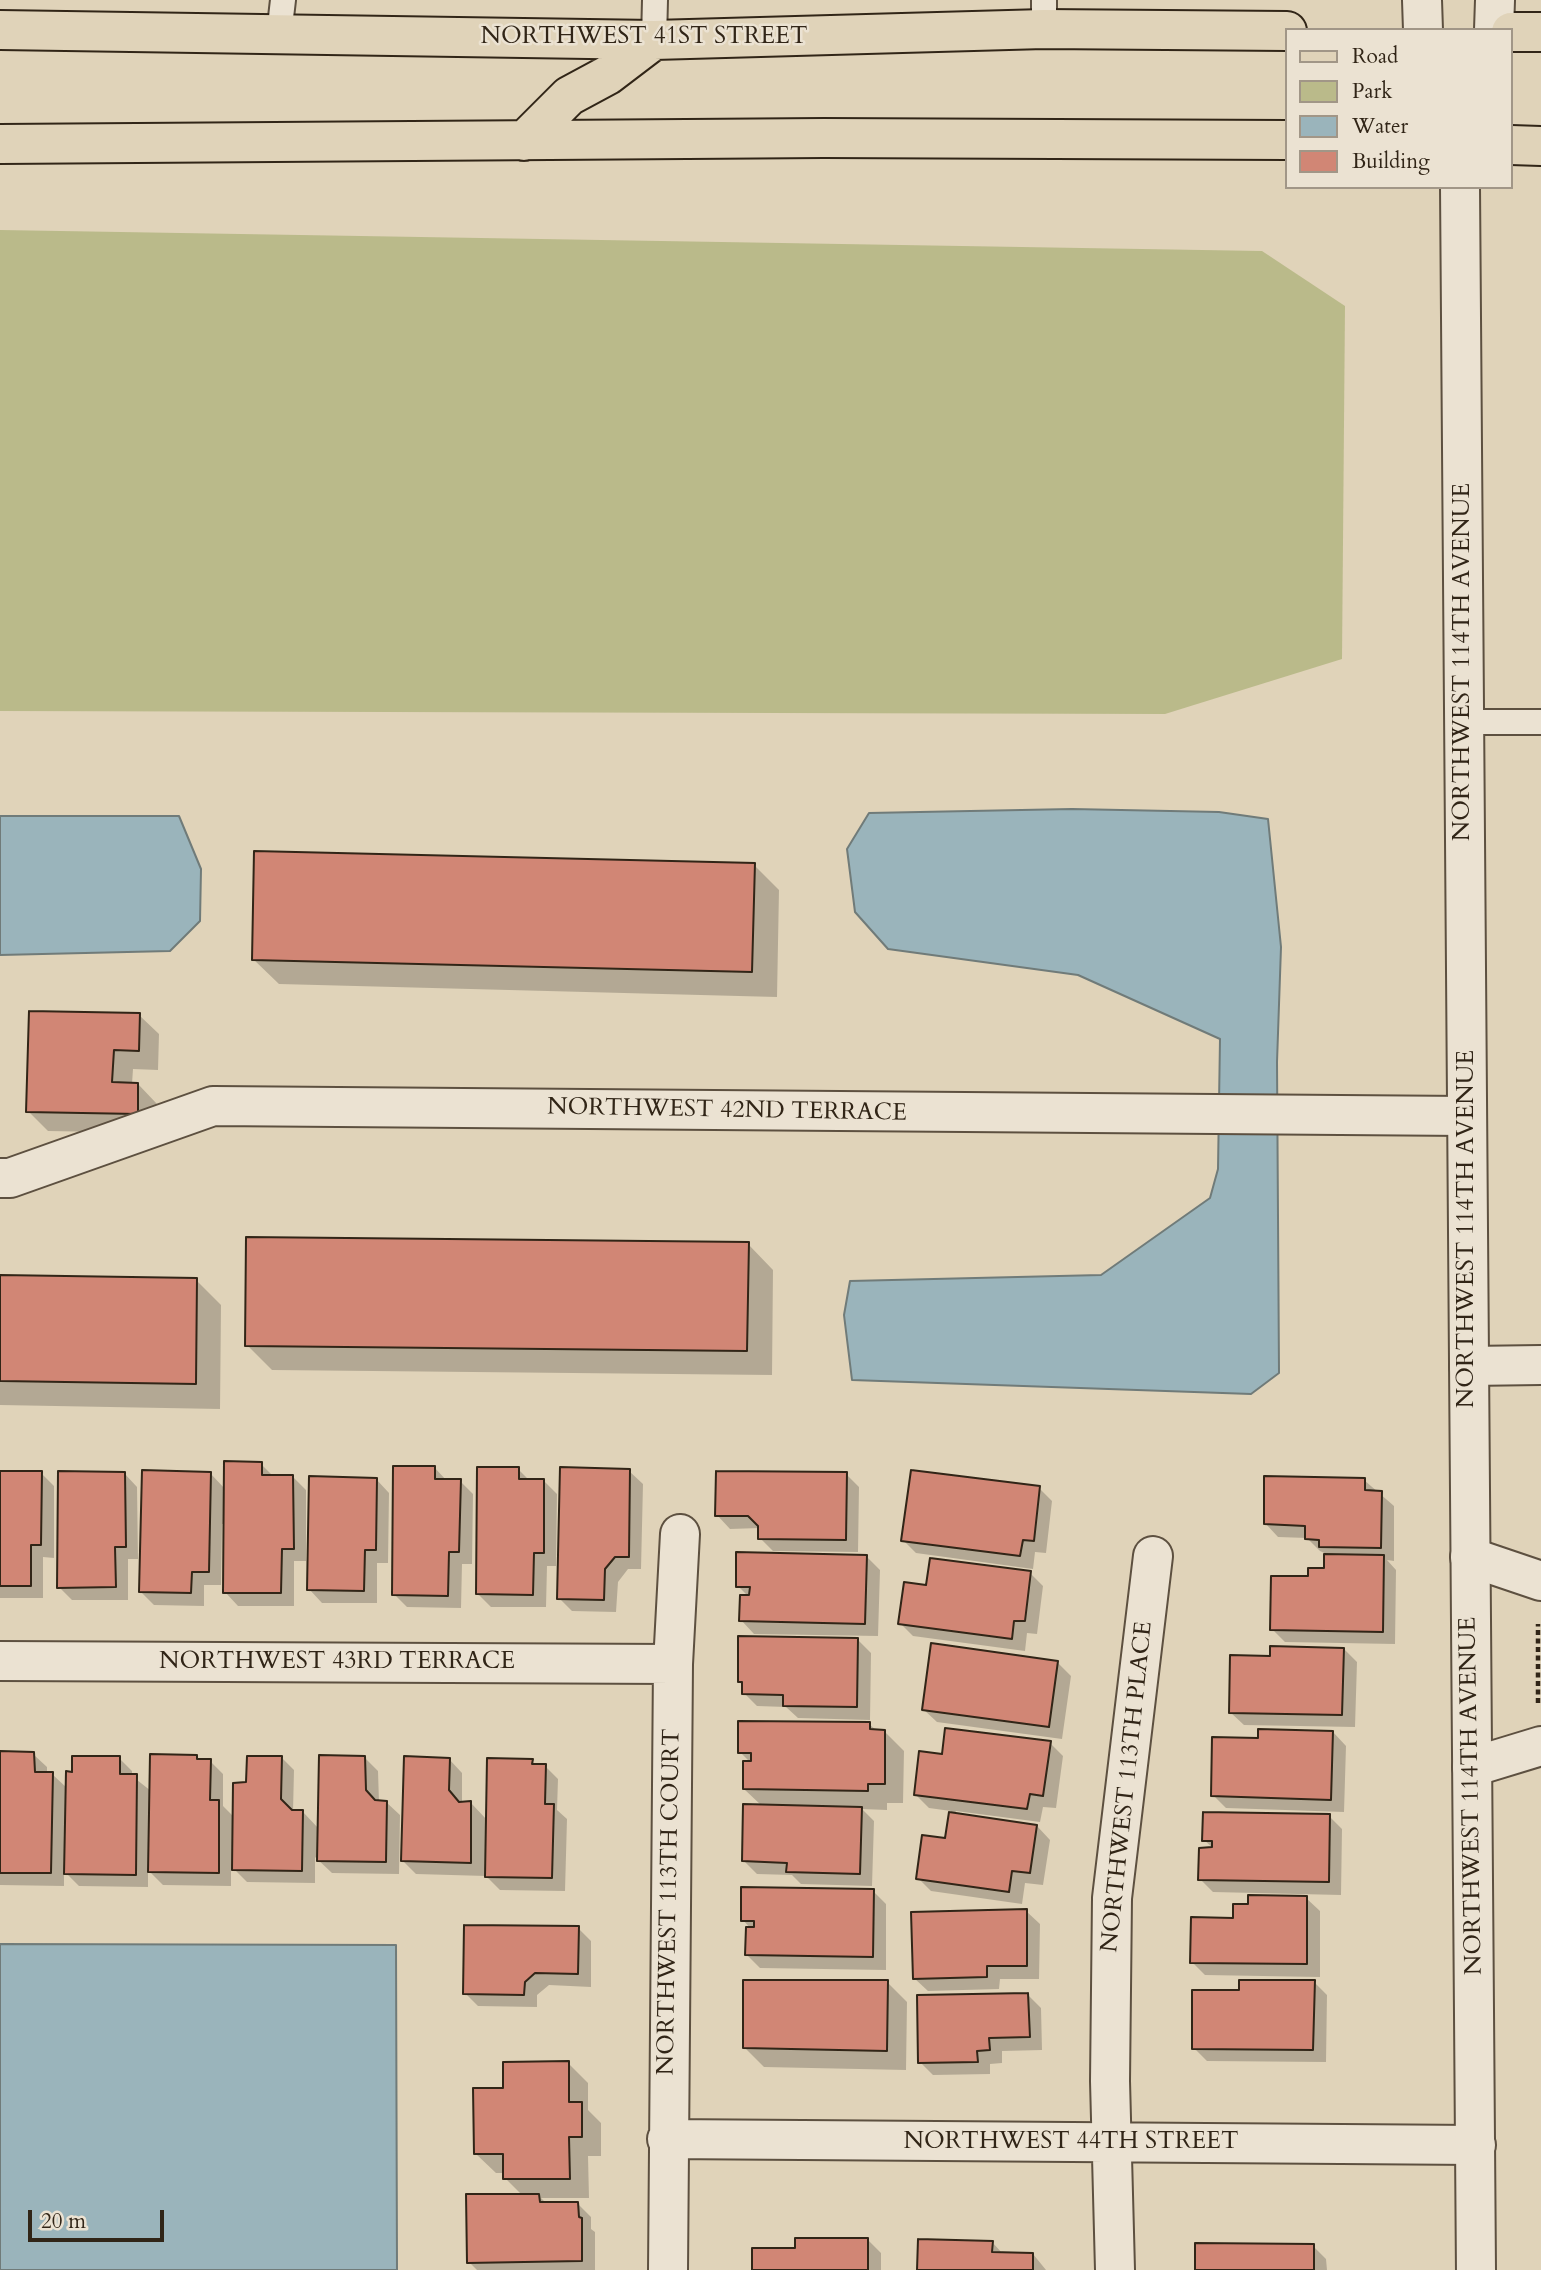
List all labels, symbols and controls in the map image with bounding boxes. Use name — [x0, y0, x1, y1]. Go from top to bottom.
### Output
street label: NORTHWEST 41ST STREET — [480, 23, 808, 51]
legend — [1286, 28, 1513, 189]
text: Road — [1352, 42, 1398, 71]
text: Park — [1352, 77, 1392, 106]
text: Water — [1352, 112, 1408, 141]
text: Building — [1352, 147, 1430, 176]
street label: NORTHWEST 114TH AVENUE — [1449, 483, 1477, 841]
street label: NORTHWEST 114TH AVENUE — [1453, 1050, 1481, 1408]
street label: NORTHWEST 42ND TERRACE — [547, 1093, 907, 1129]
street label: NORTHWEST 114TH AVENUE — [1454, 1617, 1490, 1975]
street label: NORTHWEST 113TH PLACE — [1096, 1620, 1160, 1954]
street label: NORTHWEST 43RD TERRACE — [159, 1648, 515, 1676]
street label: NORTHWEST 113TH COURT — [653, 1728, 687, 2076]
street label: NORTHWEST 44TH STREET — [903, 2128, 1239, 2156]
scale bar — [32, 2196, 168, 2240]
text: 20 m — [41, 2207, 86, 2236]

